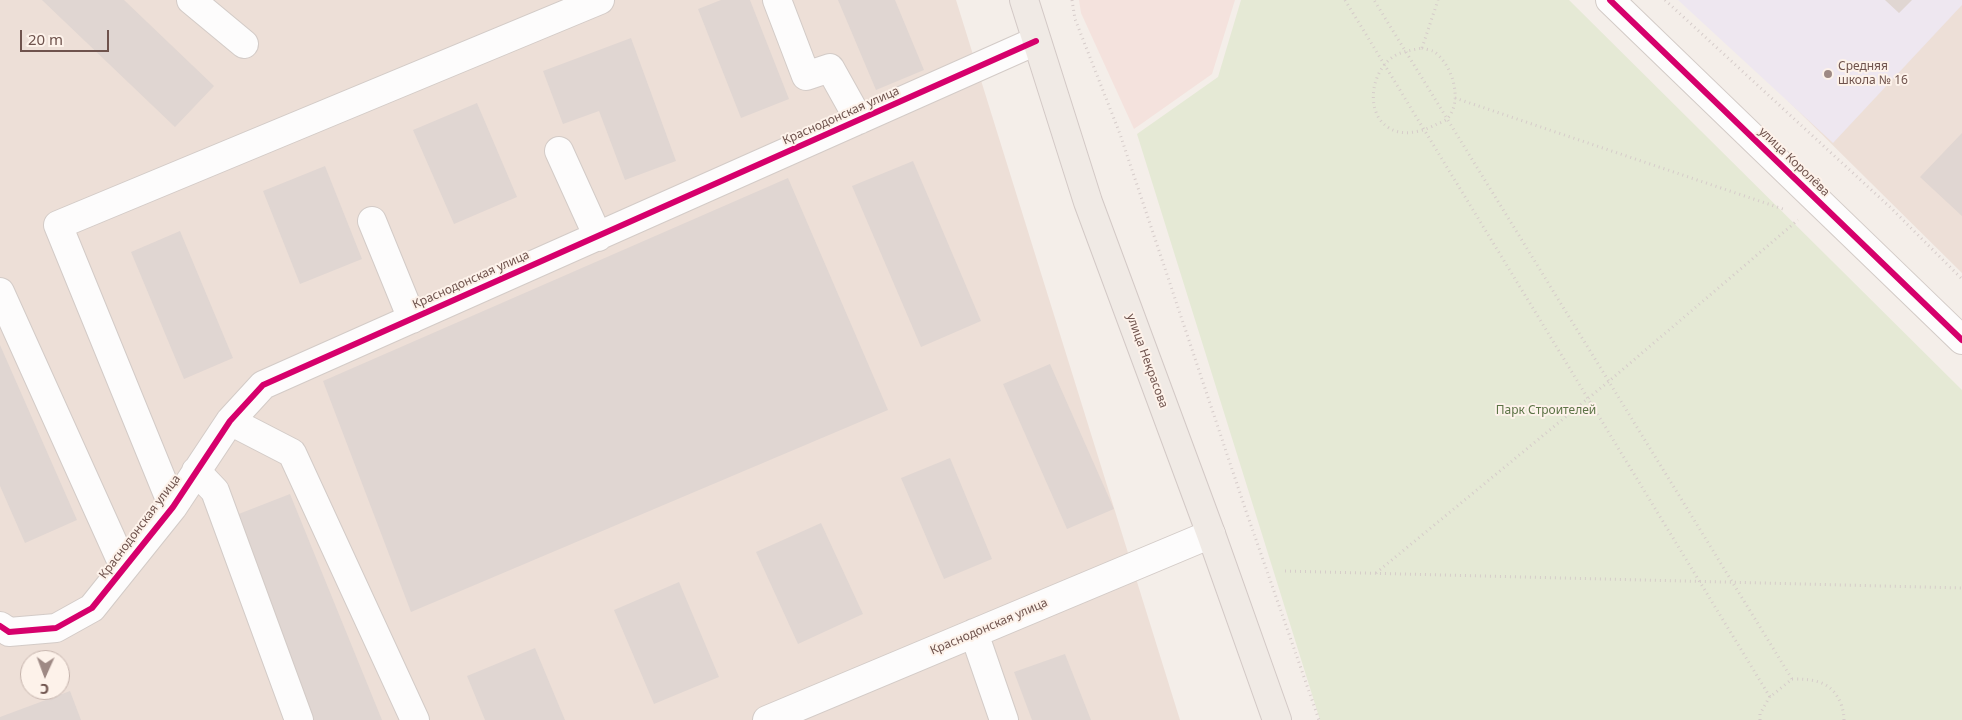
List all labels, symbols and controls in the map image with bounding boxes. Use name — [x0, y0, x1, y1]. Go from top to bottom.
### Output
scale bar — [22, 20, 111, 52]
text: 20 m — [28, 29, 63, 49]
place label: Средняя школа № 16 — [1838, 60, 1908, 88]
marker: Средняя школа № 16 — [1822, 68, 1834, 80]
street label: Краснодонская улица — [780, 84, 902, 148]
street label: улица Королёва — [1756, 125, 1832, 199]
street label: Краснодонская улица — [410, 248, 532, 312]
street label: улица Некрасова — [1123, 312, 1171, 410]
park label: Парк Строителей — [1496, 404, 1596, 418]
street label: Краснодонская улица — [96, 472, 184, 582]
street label: Краснодонская улица — [928, 596, 1050, 658]
north arrow — [20, 650, 70, 700]
text: С — [40, 680, 49, 699]

